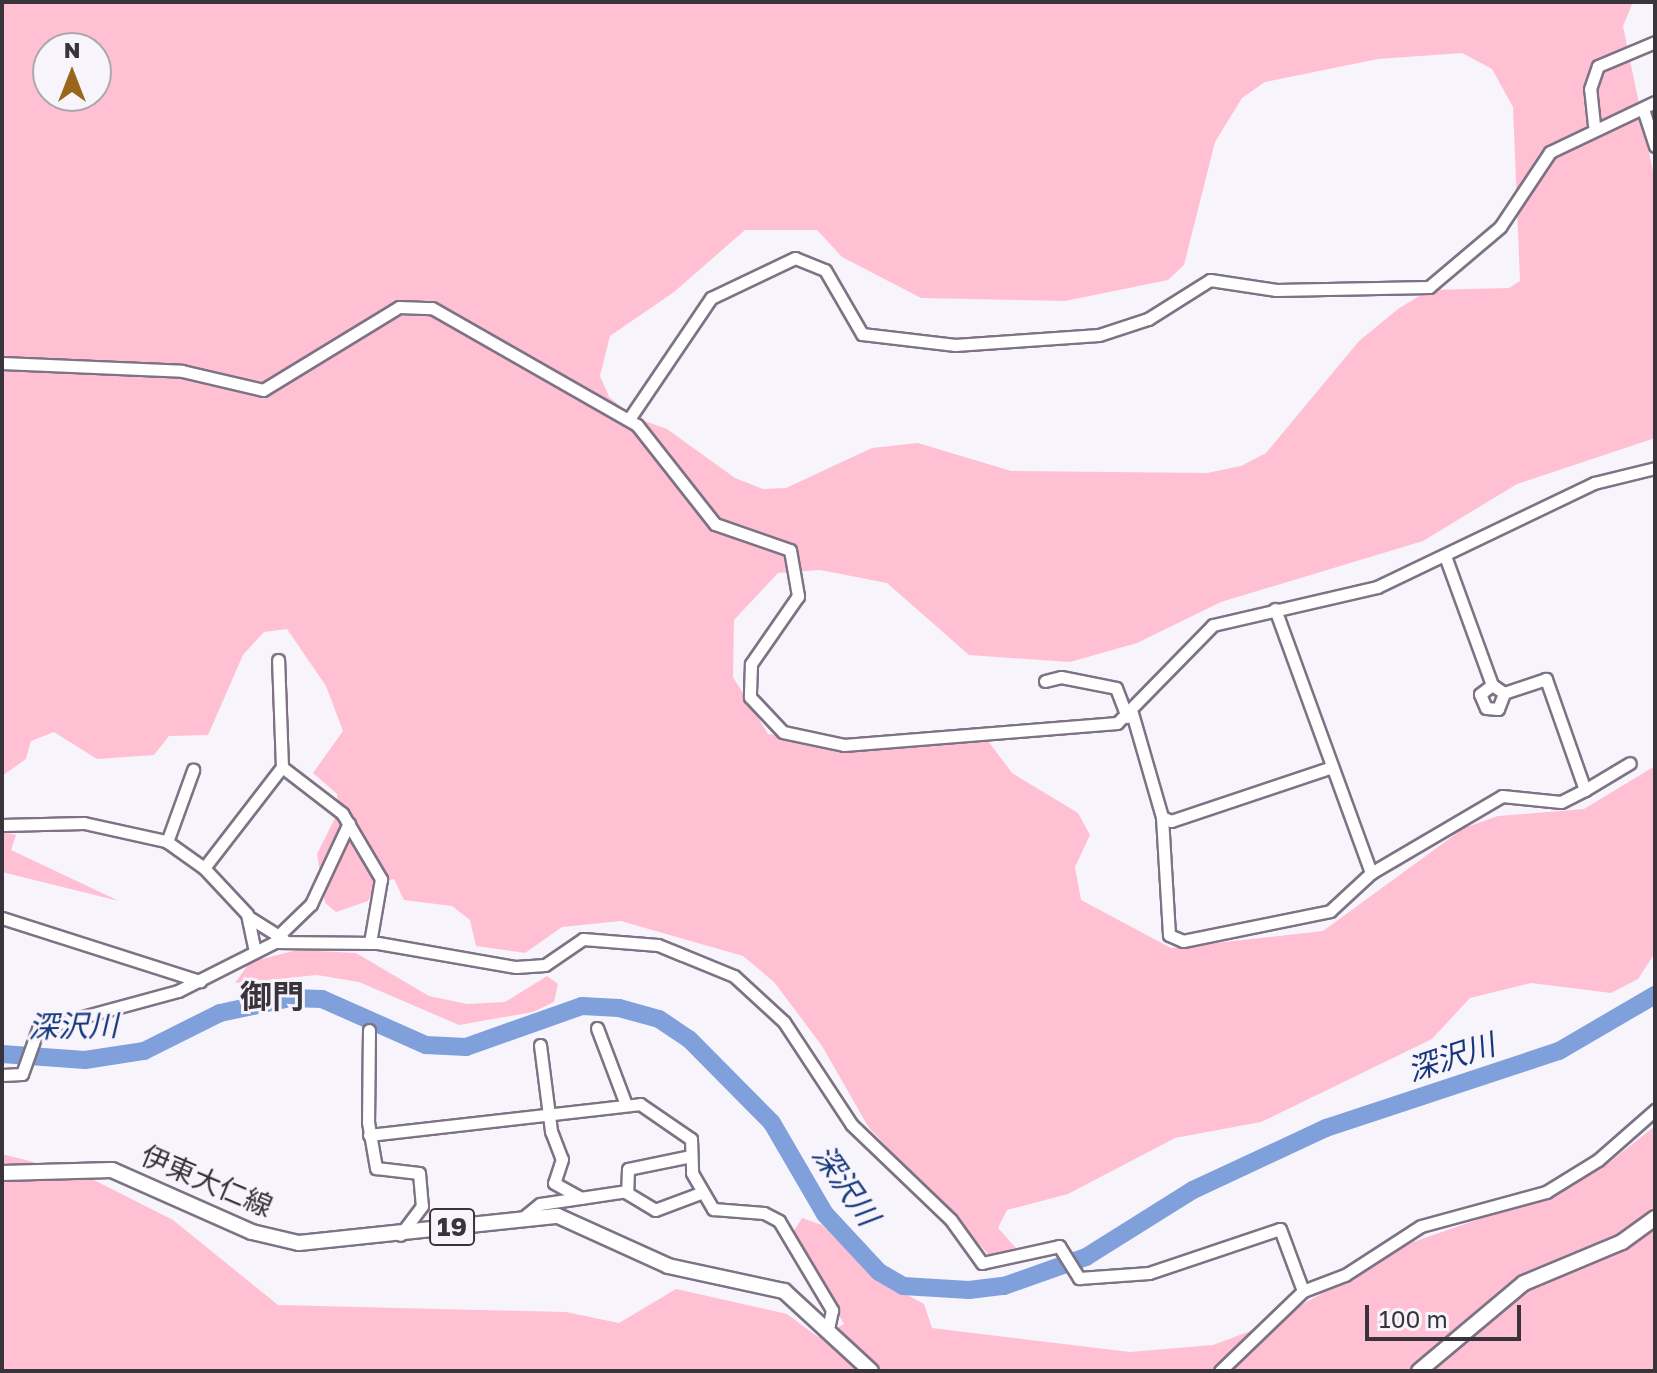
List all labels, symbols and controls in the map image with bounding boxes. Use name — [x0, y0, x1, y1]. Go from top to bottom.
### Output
north arrow — [32, 32, 112, 112]
text: N — [64, 36, 80, 63]
district label: 御門 — [240, 977, 304, 1015]
water label: 深沢川 — [28, 1007, 118, 1045]
water label: 深沢川 — [1403, 1026, 1499, 1088]
street label: 伊東大仁線 — [136, 1138, 278, 1224]
water label: 深沢川 — [805, 1138, 887, 1232]
road number: 19 — [428, 1205, 476, 1249]
scale bar — [1369, 1289, 1525, 1339]
text: 100 m — [1379, 1304, 1448, 1333]

